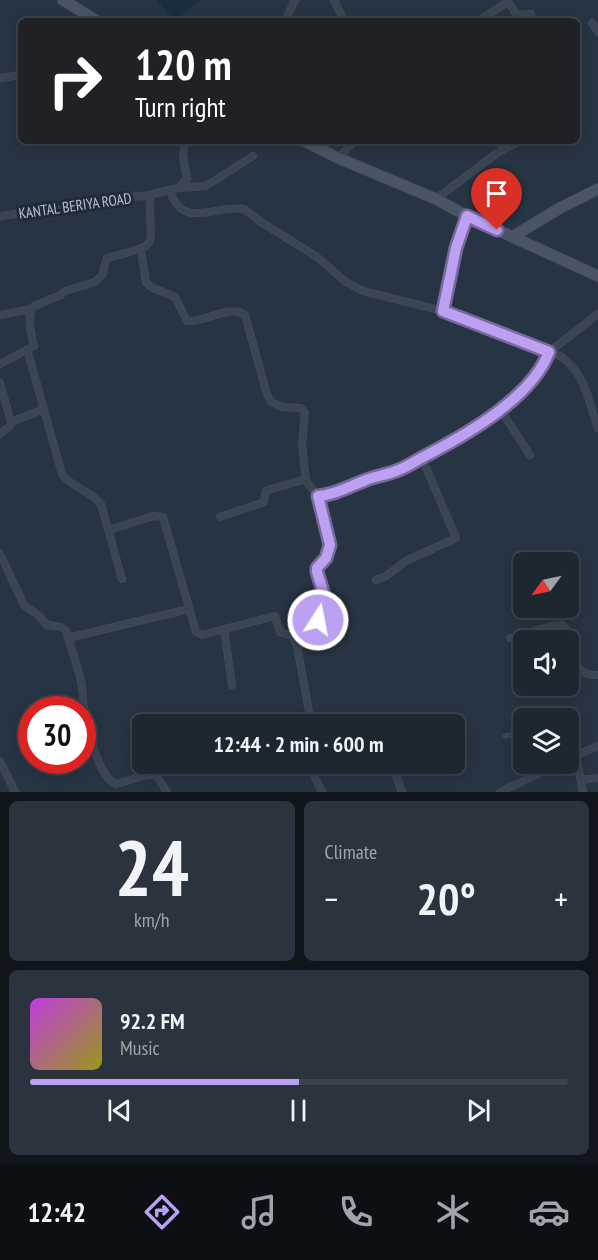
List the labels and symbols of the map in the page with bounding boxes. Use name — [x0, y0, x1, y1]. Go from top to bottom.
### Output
pin — [471, 168, 522, 230]
street label: KANTAL BERIYA ROAD — [17, 188, 133, 223]
north arrow — [513, 552, 579, 618]
position arrow — [286, 588, 350, 652]
speed limit sign: 30 — [18, 696, 96, 774]

